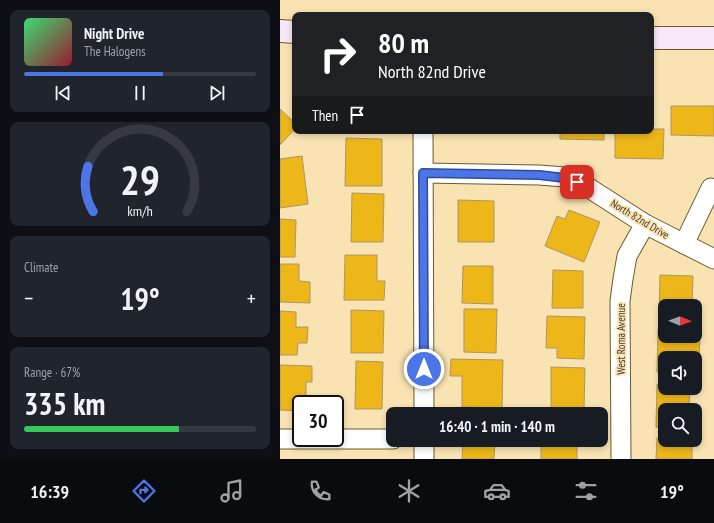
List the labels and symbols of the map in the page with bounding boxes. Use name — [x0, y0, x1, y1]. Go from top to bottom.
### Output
pin — [560, 165, 594, 199]
street label: North 82nd Drive — [608, 196, 672, 242]
north arrow — [658, 299, 702, 343]
street label: West Roma Avenue — [614, 303, 628, 375]
position arrow — [403, 348, 445, 390]
speed limit sign: 30 — [292, 395, 344, 447]

